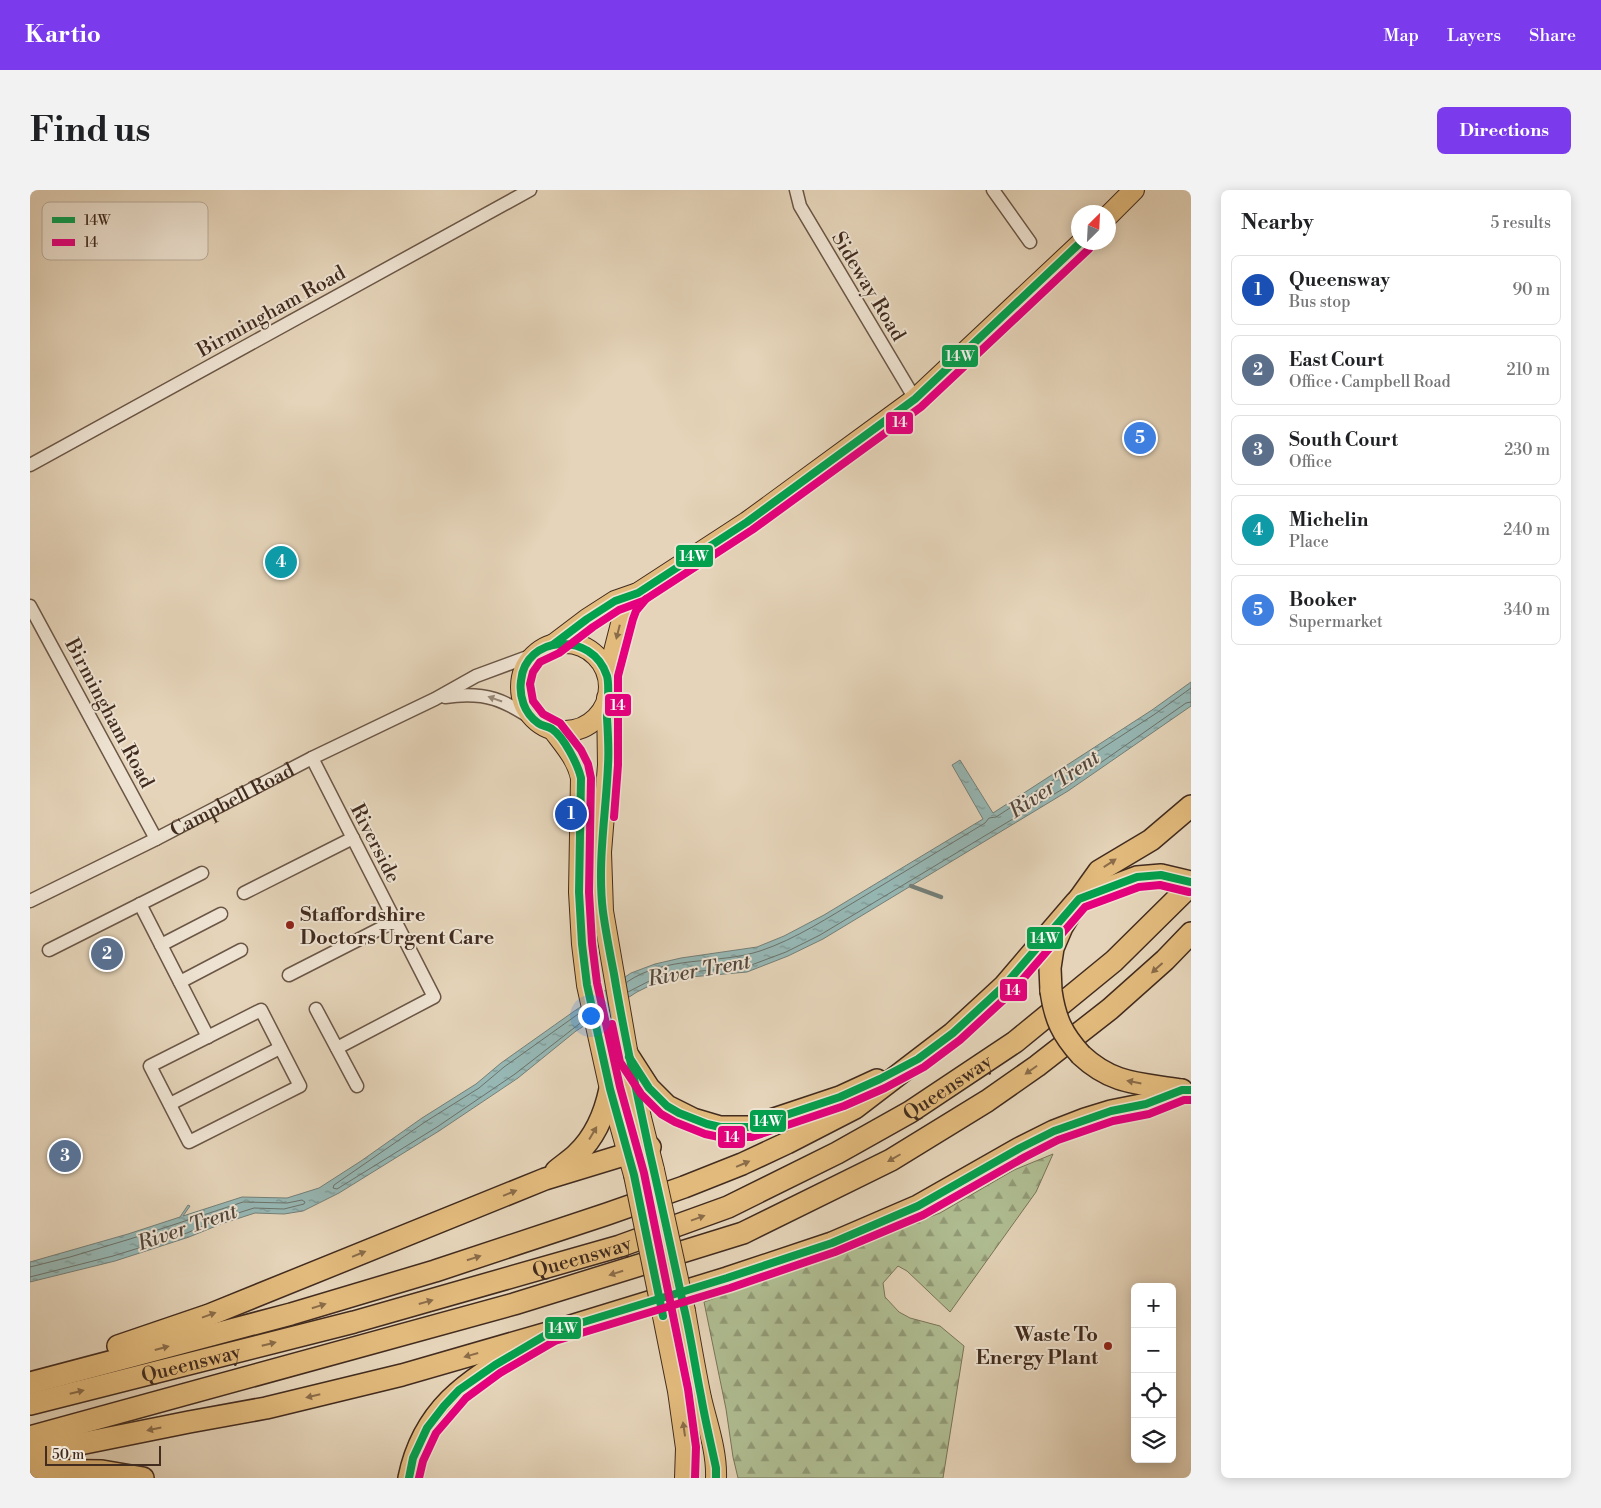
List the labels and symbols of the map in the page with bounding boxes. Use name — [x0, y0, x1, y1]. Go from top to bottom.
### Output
legend — [42, 202, 208, 260]
north arrow — [1071, 205, 1116, 250]
text: 14W — [84, 212, 112, 230]
street label: Sideway Road — [825, 227, 911, 347]
text: 14 — [84, 234, 98, 252]
street label: Birmingham Road — [192, 261, 351, 364]
line badge: 14W — [941, 344, 979, 368]
text: 14W — [945, 348, 976, 366]
line badge: 14 — [885, 411, 914, 435]
text: 14 — [892, 414, 908, 432]
pin: 5 — [1124, 419, 1156, 457]
pin: 4 — [265, 543, 297, 581]
line badge: 14W — [675, 544, 714, 568]
text: 14W — [679, 548, 710, 566]
one-way arrow — [614, 624, 622, 639]
street label: Birmingham Road — [58, 634, 159, 793]
line badge: 14 — [604, 693, 632, 717]
one-way arrow — [487, 695, 502, 703]
text: 14 — [610, 697, 626, 715]
water label: River Trent — [1003, 744, 1106, 825]
street label: Campbell Road — [166, 758, 300, 844]
pin: 1 — [555, 795, 587, 833]
street label: Riverside — [344, 800, 405, 888]
one-way arrow — [1104, 859, 1117, 868]
place label: Staffordshire Doctors Urgent Care — [300, 903, 495, 951]
marker: Staffordshire Doctors Urgent Care — [284, 919, 296, 931]
line badge: 14W — [1026, 926, 1064, 950]
text: 14W — [1030, 930, 1061, 948]
pin: 2 — [91, 935, 123, 973]
water label: River Trent — [645, 949, 754, 993]
one-way arrow — [1150, 962, 1163, 973]
line badge: 14 — [999, 978, 1028, 1002]
text: 14 — [1005, 982, 1021, 1000]
your location — [578, 1003, 604, 1029]
street label: Queensway — [899, 1049, 998, 1127]
one-way arrow — [1025, 1066, 1038, 1075]
one-way arrow — [1125, 1078, 1141, 1086]
line badge: 14W — [749, 1109, 787, 1133]
text: 14W — [753, 1113, 784, 1131]
line badge: 14 — [717, 1125, 746, 1149]
one-way arrow — [588, 1127, 597, 1140]
text: 14 — [724, 1129, 740, 1147]
pin: 3 — [49, 1137, 81, 1175]
one-way arrow — [887, 1154, 902, 1162]
one-way arrow — [736, 1159, 750, 1167]
one-way arrow — [503, 1189, 518, 1197]
water label: River Trent — [133, 1198, 242, 1257]
one-way arrow — [691, 1214, 706, 1222]
street label: Queensway — [530, 1232, 635, 1284]
one-way arrow — [352, 1250, 367, 1258]
one-way arrow — [467, 1254, 482, 1262]
one-way arrow — [608, 1270, 623, 1278]
one-way arrow — [418, 1297, 433, 1305]
one-way arrow — [311, 1302, 326, 1310]
one-way arrow — [202, 1311, 217, 1319]
line badge: 14W — [544, 1316, 582, 1340]
text: 14W — [548, 1320, 579, 1338]
place label: Waste To Energy Plant — [976, 1323, 1099, 1371]
street label: Queensway — [139, 1340, 244, 1389]
one-way arrow — [261, 1340, 276, 1348]
marker: Waste To Energy Plant — [1102, 1340, 1114, 1352]
one-way arrow — [154, 1344, 169, 1352]
one-way arrow — [463, 1352, 478, 1360]
one-way arrow — [70, 1388, 85, 1396]
one-way arrow — [306, 1392, 321, 1400]
one-way arrow — [679, 1421, 687, 1437]
one-way arrow — [147, 1425, 162, 1433]
scale bar — [45, 1443, 161, 1466]

